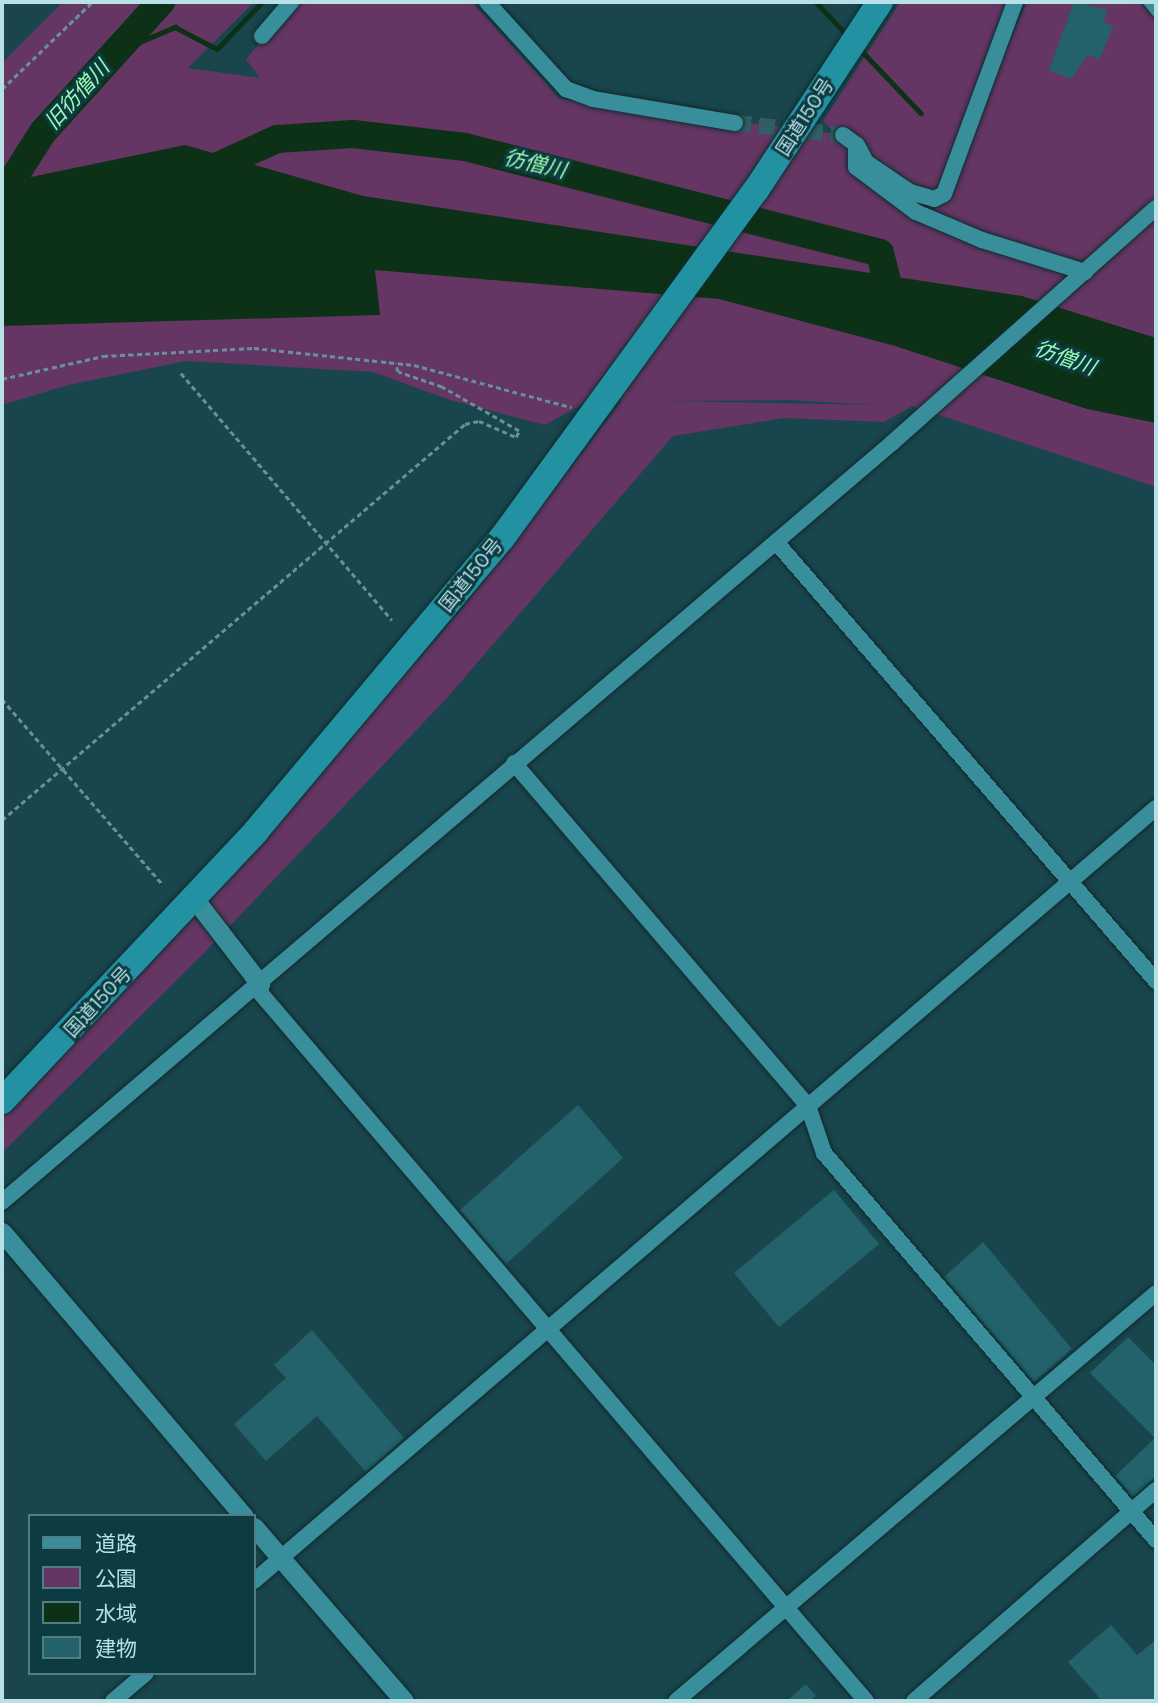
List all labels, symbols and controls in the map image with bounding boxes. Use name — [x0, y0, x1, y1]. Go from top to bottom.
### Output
water label: 旧彷僧川 — [40, 55, 114, 135]
street label: 国道150号 — [772, 74, 838, 160]
water label: 彷僧川 — [501, 145, 569, 183]
water label: 彷僧川 — [1031, 335, 1099, 381]
street label: 国道150号 — [435, 534, 507, 616]
street label: 国道150号 — [60, 962, 136, 1042]
legend — [28, 1514, 256, 1675]
text: 道路 — [95, 1530, 137, 1558]
text: 公園 — [95, 1565, 137, 1593]
text: 水域 — [95, 1600, 137, 1628]
text: 建物 — [95, 1635, 137, 1663]

